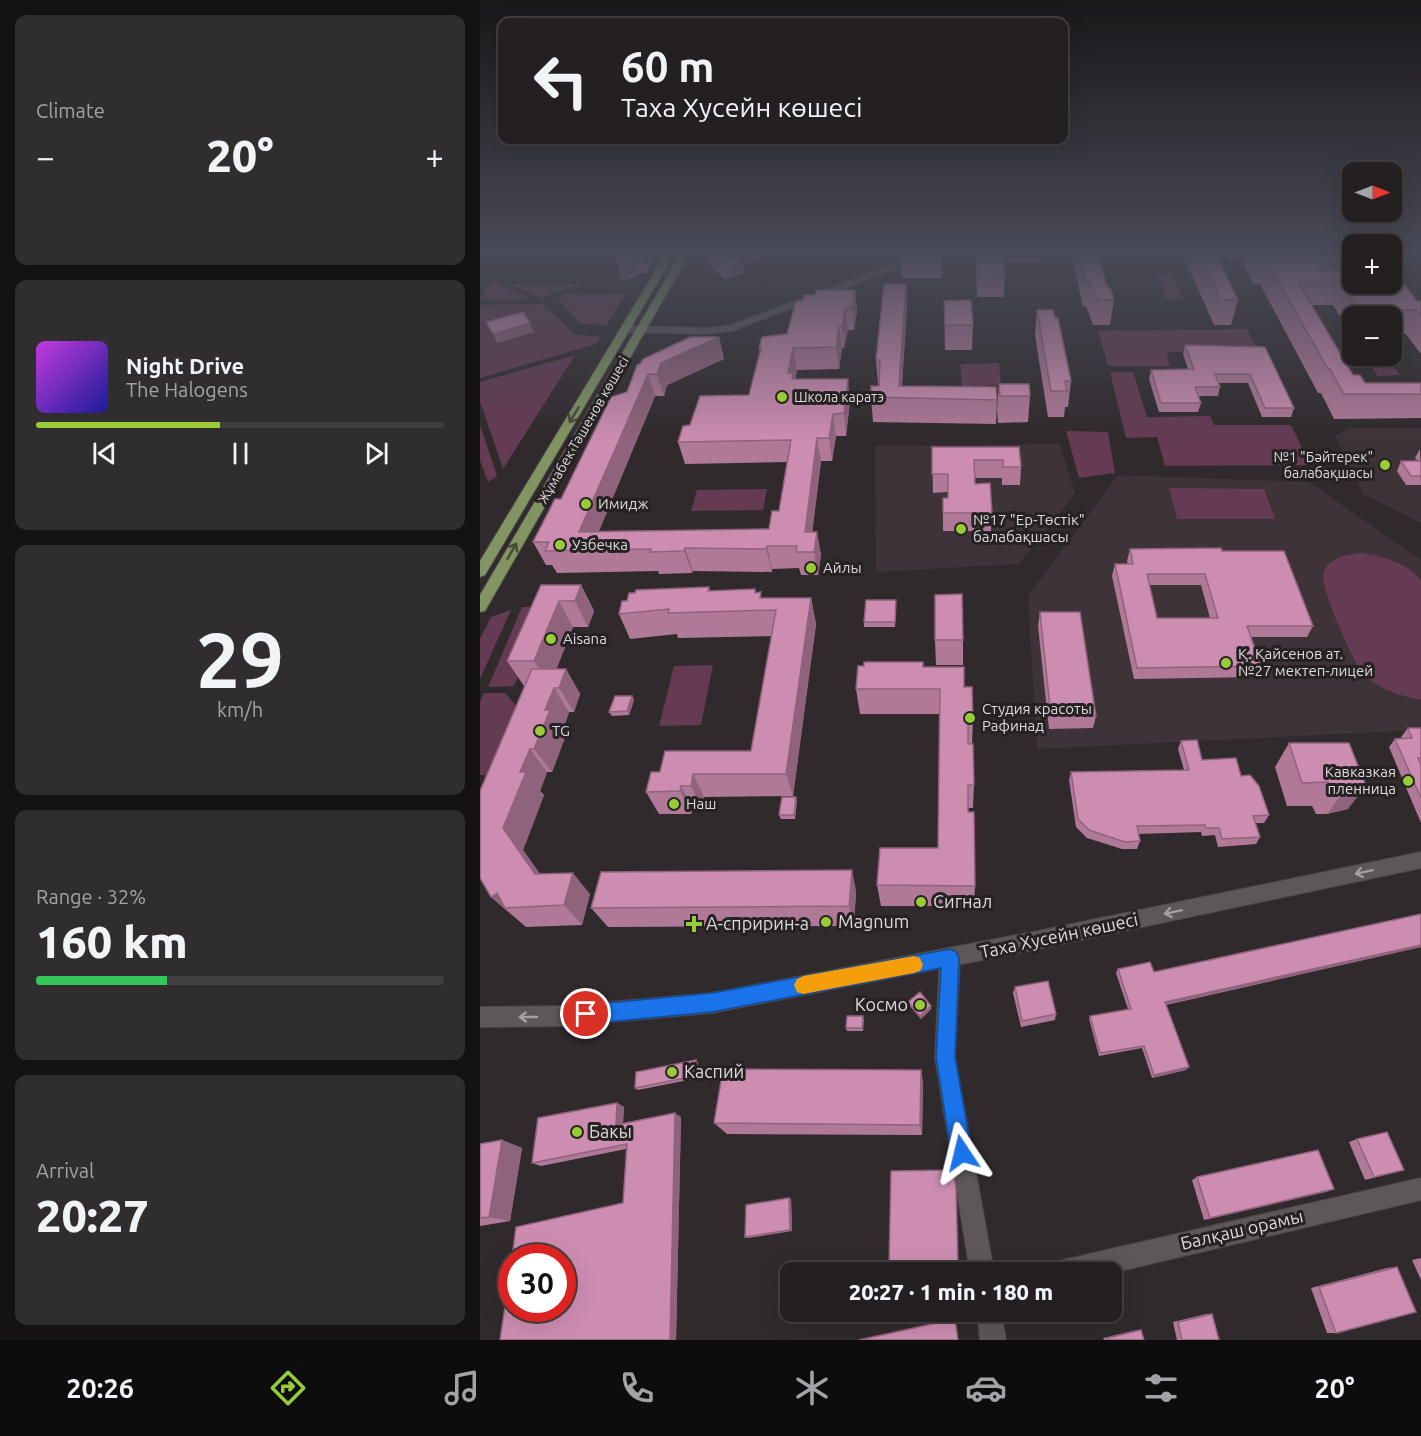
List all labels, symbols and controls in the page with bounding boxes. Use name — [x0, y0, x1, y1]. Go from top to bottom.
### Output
icon: left — [522, 42, 600, 120]
text: 60 m — [621, 43, 715, 90]
text: Таха Хусейн көшесі — [621, 92, 863, 122]
text: Climate — [36, 99, 105, 122]
text: 20° — [206, 130, 274, 181]
text: − — [36, 138, 55, 175]
text: + — [425, 138, 444, 175]
north arrow — [1342, 162, 1402, 222]
map controls — [1342, 162, 1402, 366]
button: + — [1342, 234, 1402, 294]
button: − — [1342, 306, 1402, 366]
text: Night Drive — [126, 353, 244, 378]
street label: Жұмабек Тәшенов көшесі — [534, 354, 632, 506]
text: The Halogens — [126, 378, 248, 401]
place label: Школа каратэ — [794, 389, 884, 405]
marker: Школа каратэ — [775, 390, 789, 404]
one-way arrow — [568, 406, 580, 423]
icon: previous — [88, 437, 121, 470]
icon: pause — [224, 437, 257, 470]
icon: next — [360, 437, 393, 470]
place label: №1 "Бәйтерек" балабақшасы — [1274, 449, 1373, 481]
marker: №1 "Бәйтерек" балабақшасы — [1378, 458, 1392, 472]
place label: Имидж — [598, 495, 649, 512]
marker: Имидж — [579, 497, 593, 511]
place label: №17 "Ер-Төстік" балабақшасы — [973, 511, 1085, 545]
marker: №17 "Ер-Төстік" балабақшасы — [954, 522, 968, 536]
place label: Узбечка — [572, 536, 628, 553]
marker: Узбечка — [553, 538, 567, 552]
one-way arrow — [506, 543, 518, 560]
place label: Айлы — [823, 559, 862, 576]
marker: Айлы — [804, 561, 818, 575]
text: 29 — [196, 615, 284, 703]
place label: Aisana — [563, 630, 607, 647]
marker: Aisana — [544, 632, 558, 646]
place label: Қ. Қайсенов ат. №27 мектеп-лицей — [1238, 645, 1373, 679]
marker: Қ. Қайсенов ат. №27 мектеп-лицей — [1219, 656, 1233, 670]
text: km/h — [217, 698, 263, 721]
place label: Студия красоты Рафинад — [982, 700, 1092, 734]
marker: Студия красоты Рафинад — [963, 711, 977, 725]
place label: TG — [552, 722, 570, 739]
marker: TG — [533, 724, 547, 738]
place label: Кавказкая пленница — [1325, 763, 1396, 797]
marker: Кавказкая пленница — [1401, 774, 1415, 788]
place label: Наш — [686, 795, 716, 812]
marker: Наш — [667, 797, 681, 811]
one-way arrow — [1354, 867, 1374, 878]
text: Range · 32% — [36, 885, 146, 908]
place label: Сигнал — [933, 891, 992, 911]
marker: Сигнал — [914, 895, 928, 909]
one-way arrow — [1164, 907, 1183, 918]
street label: Таха Хусейн көшесі — [978, 908, 1140, 962]
place label: Magnum — [838, 911, 909, 931]
place label: А-спририн-а — [706, 913, 809, 933]
marker: Magnum — [819, 915, 833, 929]
text: 160 km — [36, 916, 188, 967]
marker: А-спририн-а — [687, 917, 701, 931]
pin — [560, 988, 611, 1039]
place label: Космо — [855, 994, 908, 1014]
icon: arrive — [569, 997, 602, 1030]
marker: Космо — [913, 998, 927, 1012]
one-way arrow — [519, 1011, 539, 1023]
place label: Каспий — [684, 1061, 744, 1081]
marker: Каспий — [665, 1065, 679, 1079]
place label: Бакы — [589, 1121, 632, 1141]
position arrow — [930, 1121, 994, 1185]
marker: Бакы — [570, 1125, 584, 1139]
text: Arrival — [36, 1159, 94, 1182]
text: 20:27 — [36, 1190, 149, 1241]
street label: Балқаш орамы — [1178, 1205, 1305, 1253]
speed limit sign: 30 — [498, 1244, 576, 1322]
text: 20:27 · 1 min · 180 m — [849, 1279, 1053, 1304]
icon: directions — [267, 1367, 309, 1409]
icon: music — [441, 1367, 483, 1409]
icon: phone — [616, 1367, 658, 1409]
icon: climate — [791, 1367, 833, 1409]
icon: car — [965, 1367, 1007, 1409]
icon: filters — [1140, 1367, 1182, 1409]
text: 20:26 — [66, 1373, 134, 1403]
text: 20° — [1315, 1373, 1355, 1403]

